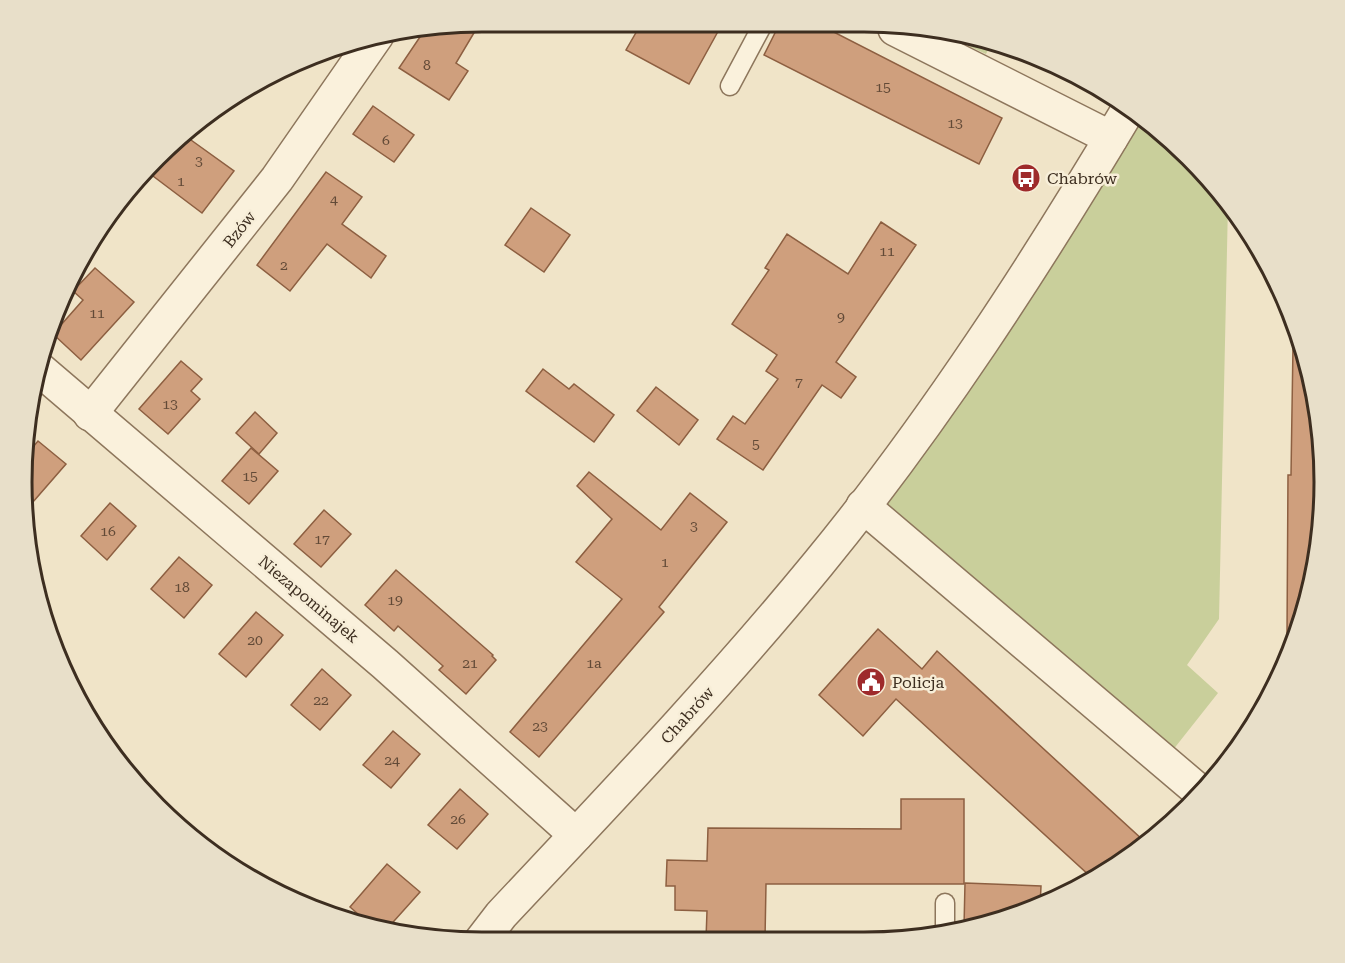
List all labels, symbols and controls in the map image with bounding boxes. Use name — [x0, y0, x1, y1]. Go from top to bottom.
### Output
house number: 8 — [423, 57, 431, 73]
house number: 15 — [875, 79, 891, 95]
house number: 13 — [947, 115, 963, 131]
house number: 6 — [382, 132, 390, 148]
house number: 3 — [195, 153, 203, 169]
bus stop icon: Chabrów — [1010, 162, 1042, 194]
place label: Chabrów — [1047, 169, 1118, 188]
house number: 1 — [177, 173, 185, 189]
house number: 4 — [330, 191, 338, 207]
street label: Bzów — [219, 207, 260, 251]
house number: 11 — [879, 243, 895, 259]
house number: 2 — [280, 257, 288, 273]
house number: 11 — [89, 305, 105, 321]
house number: 9 — [837, 309, 845, 325]
house number: 7 — [795, 374, 803, 390]
house number: 13 — [162, 396, 178, 412]
house number: 5 — [752, 436, 760, 452]
house number: 15 — [242, 468, 258, 484]
house number: 3 — [690, 518, 698, 534]
house number: 16 — [100, 523, 116, 539]
house number: 17 — [314, 531, 330, 547]
street label: Niezapominajek — [255, 552, 363, 647]
house number: 1 — [661, 554, 669, 570]
house number: 18 — [174, 579, 190, 595]
house number: 19 — [387, 592, 403, 608]
house number: 20 — [247, 632, 263, 648]
house number: 21 — [462, 655, 478, 671]
house number: 1a — [586, 655, 602, 671]
public building icon: Policja — [855, 666, 887, 698]
place label: Policja — [892, 673, 944, 692]
street label: Chabrów — [657, 682, 718, 748]
house number: 22 — [313, 692, 329, 708]
house number: 23 — [532, 718, 548, 734]
house number: 24 — [384, 752, 400, 768]
house number: 26 — [450, 811, 466, 827]

